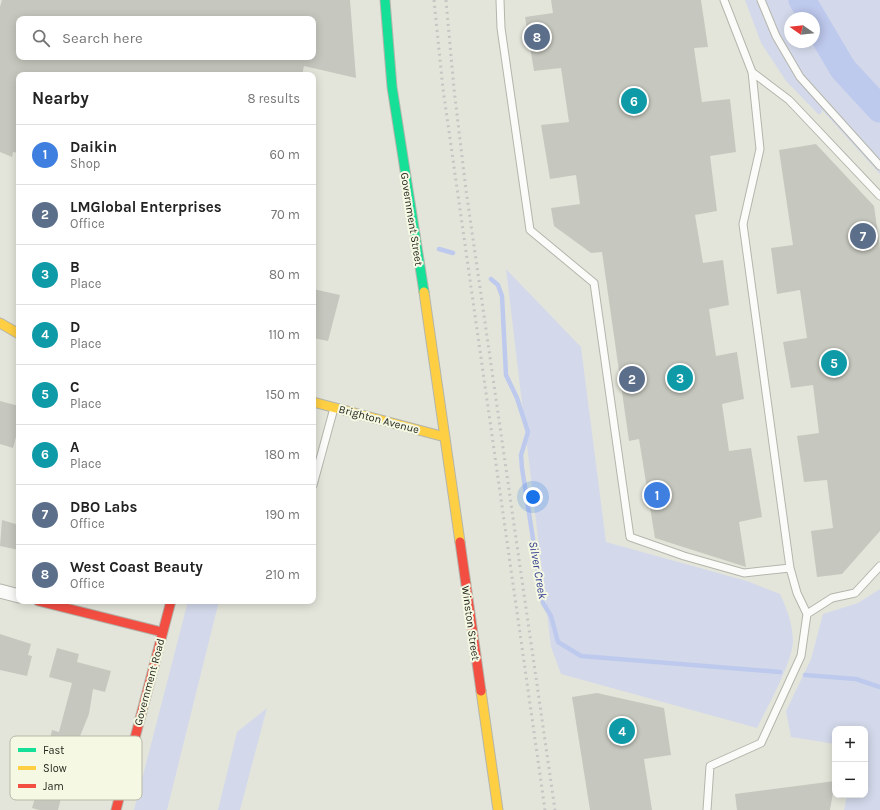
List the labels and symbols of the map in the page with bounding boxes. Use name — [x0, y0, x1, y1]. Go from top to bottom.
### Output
north arrow — [784, 12, 820, 48]
pin: 8 — [524, 22, 550, 52]
pin: 6 — [621, 86, 647, 116]
street label: Government Street — [398, 171, 425, 267]
pin: 7 — [850, 221, 876, 251]
pin: 5 — [821, 348, 847, 378]
pin: 3 — [667, 363, 693, 393]
pin: 2 — [619, 364, 645, 394]
street label: Brighton Avenue — [337, 403, 421, 437]
pin: 1 — [644, 480, 670, 510]
your location — [523, 487, 543, 507]
water label: Silver Creek — [526, 540, 550, 601]
street label: Winston Street — [459, 585, 482, 661]
street label: Government Road — [132, 637, 167, 727]
pin: 4 — [609, 716, 635, 746]
legend — [10, 736, 142, 800]
text: Fast — [43, 744, 64, 757]
text: Slow — [43, 762, 67, 775]
text: Jam — [43, 780, 64, 793]

